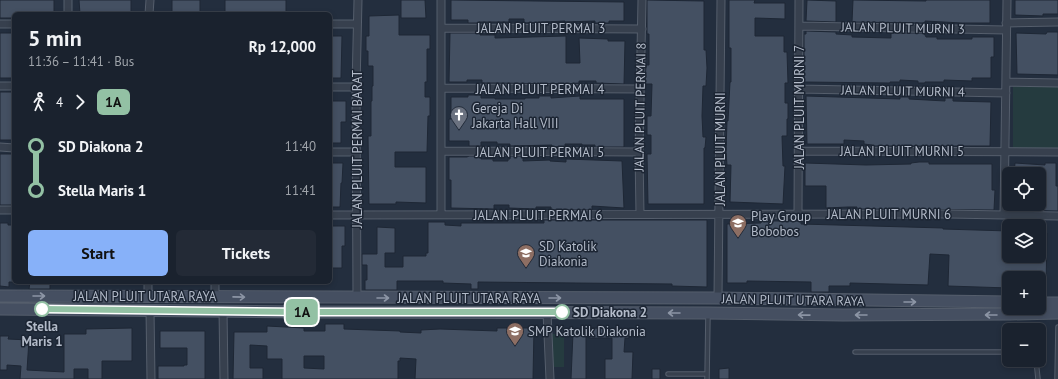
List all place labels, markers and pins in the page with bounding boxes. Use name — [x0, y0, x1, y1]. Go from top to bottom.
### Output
place label: Gereja Di Jakarta Hall VIII — [471, 100, 559, 132]
church icon: Gereja Di Jakarta Hall VIII — [449, 105, 469, 130]
place label: Play Group Bobobos — [751, 208, 811, 240]
school or university icon: Play Group Bobobos — [728, 213, 748, 238]
place label: SD Katolik Diakonia — [539, 238, 597, 270]
school or university icon: SD Katolik Diakonia — [516, 243, 536, 268]
marker: Stella Maris 1 — [34, 301, 50, 317]
marker: SD Diakona 2 — [554, 304, 570, 320]
place label: SD Diakona 2 — [573, 304, 647, 321]
place label: Stella Maris 1 — [21, 318, 63, 350]
school or university icon: SMP Katolik Diakonia — [505, 321, 525, 346]
place label: SMP Katolik Diakonia — [528, 323, 646, 340]

